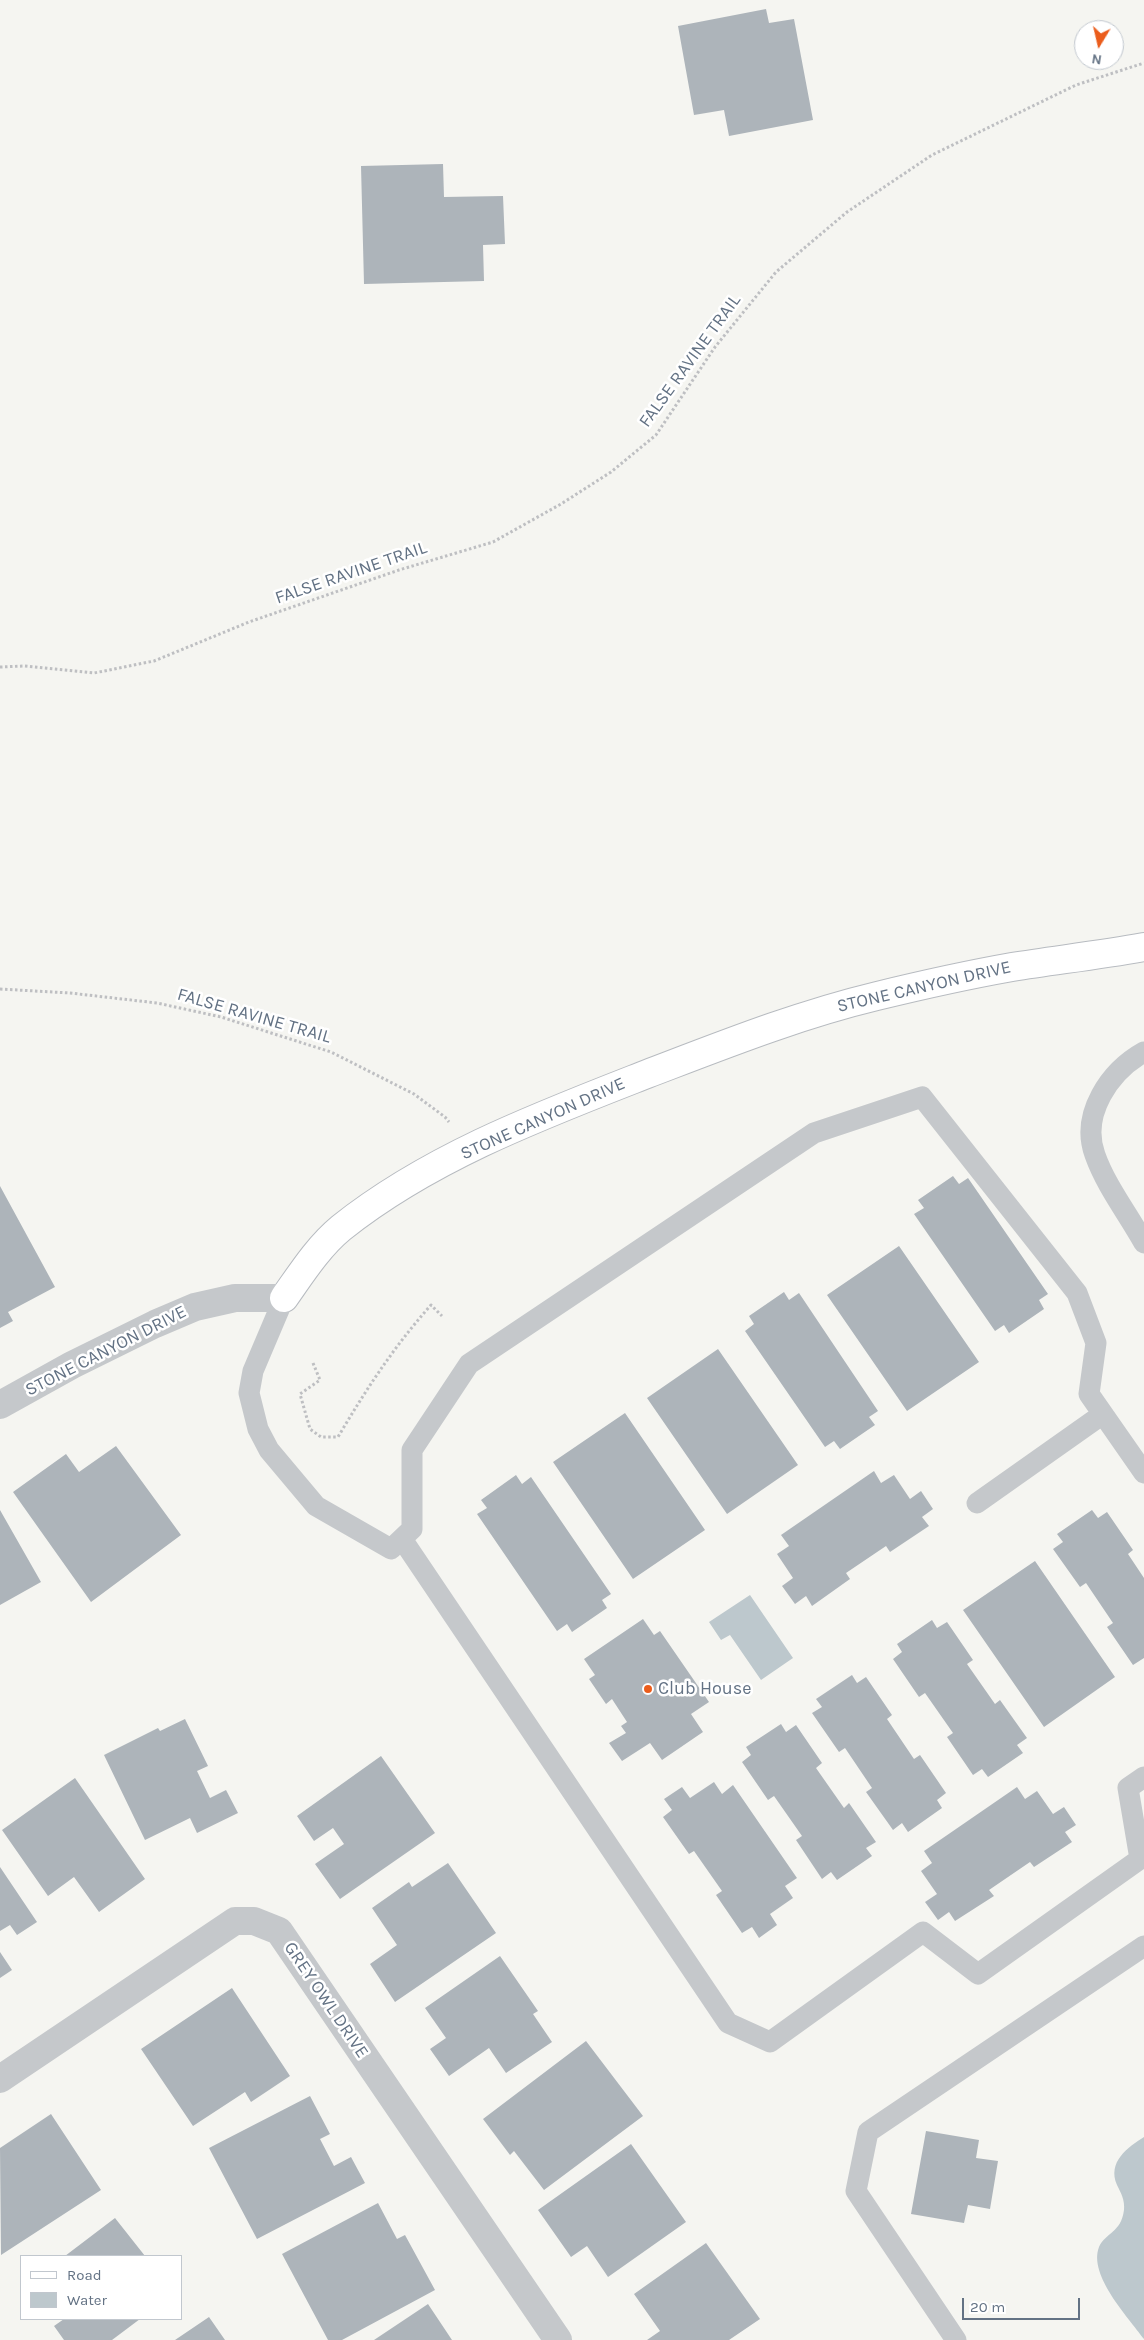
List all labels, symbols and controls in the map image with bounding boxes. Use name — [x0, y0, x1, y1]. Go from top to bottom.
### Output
north arrow — [1074, 20, 1124, 70]
text: N — [1090, 50, 1103, 69]
street label: FALSE RAVINE TRAIL — [635, 290, 745, 432]
street label: FALSE RAVINE TRAIL — [272, 537, 430, 609]
street label: STONE CANYON DRIVE — [835, 956, 1013, 1018]
street label: FALSE RAVINE TRAIL — [175, 984, 333, 1048]
street label: STONE CANYON DRIVE — [457, 1073, 629, 1165]
street label: STONE CANYON DRIVE — [22, 1301, 190, 1401]
place label: Club House — [658, 1678, 751, 1700]
marker: Club House — [642, 1683, 654, 1695]
street label: GREY OWL DRIVE — [279, 1938, 373, 2062]
legend — [20, 2255, 182, 2320]
text: Road — [67, 2266, 102, 2284]
scale bar — [964, 2288, 1082, 2320]
text: Water — [67, 2291, 107, 2309]
text: 20 m — [970, 2298, 1005, 2316]

